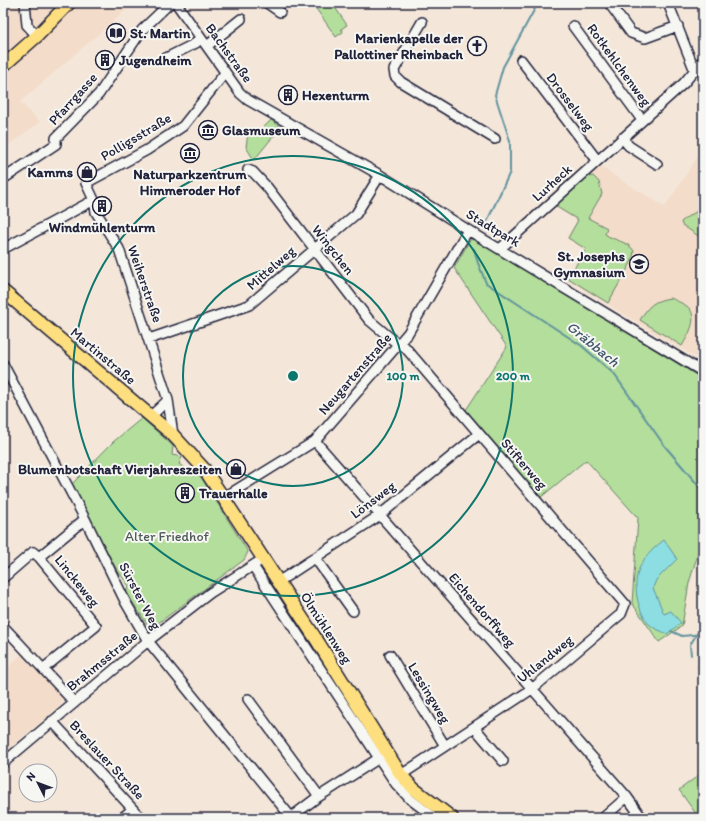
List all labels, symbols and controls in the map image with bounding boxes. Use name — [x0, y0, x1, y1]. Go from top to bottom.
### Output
street label: Bachstraße — [202, 20, 256, 86]
street label: Rotkehlchenweg — [583, 20, 655, 110]
library icon: St. Martin — [105, 22, 127, 44]
place label: St. Martin — [130, 25, 190, 42]
place label: Marienkapelle der Pallottiner Rheinbach — [334, 30, 464, 63]
church icon: Marienkapelle der Pallottiner Rheinbach — [466, 35, 488, 57]
building icon: Jugendheim — [94, 49, 116, 71]
place label: Jugendheim — [118, 52, 192, 69]
street label: Pfarrgasse — [45, 69, 101, 129]
street label: Drosselweg — [543, 69, 598, 135]
building icon: Hexenturm — [277, 84, 299, 106]
place label: Hexenturm — [302, 87, 370, 104]
street label: Polligsstraße — [98, 109, 175, 165]
museum icon: Glasmuseum — [197, 119, 219, 141]
place label: Glasmuseum — [222, 122, 301, 139]
museum icon: Naturparkzentrum Himmeroder Hof — [179, 142, 201, 164]
street label: Lurheck — [529, 160, 576, 205]
shop icon: Kamms — [76, 161, 98, 183]
place label: Kamms — [27, 164, 73, 181]
place label: Naturparkzentrum Himmeroder Hof — [133, 166, 247, 199]
building icon: Windmühlenturm — [91, 195, 113, 217]
street label: Stadtpark — [463, 205, 524, 251]
place label: Windmühlenturm — [49, 219, 155, 236]
street label: Wingchen — [308, 222, 358, 279]
street label: Mittelweg — [243, 242, 299, 294]
street label: Weiherstraße — [124, 243, 166, 325]
place label: St. Josephs Gymnasium — [553, 248, 626, 281]
school or university icon: St. Josephs Gymnasium — [628, 253, 650, 275]
water label: Gräbbach — [563, 317, 623, 371]
street label: Martinstraße — [67, 324, 139, 388]
street label: Neugartenstraße — [315, 330, 395, 418]
centre of rings — [286, 369, 300, 383]
text: 100 m — [386, 369, 420, 383]
text: 200 m — [496, 369, 531, 383]
street label: Stifterweg — [497, 435, 551, 494]
shop icon: Blumenbotschaft Vierjahreszeiten — [225, 458, 247, 480]
place label: Blumenbotschaft Vierjahreszeiten — [18, 461, 223, 478]
street label: Lönsweg — [347, 477, 399, 522]
building icon: Trauerhalle — [174, 482, 196, 504]
place label: Trauerhalle — [198, 485, 268, 502]
park label: Alter Friedhof — [125, 528, 210, 545]
street label: Linckeweg — [51, 551, 104, 611]
street label: Sürster Weg — [115, 559, 165, 633]
street label: Eichendorffweg — [445, 569, 520, 651]
street label: Ölmühlenweg — [297, 589, 356, 668]
street label: Brahmsstraße — [63, 627, 141, 695]
street label: Uhlandweg — [514, 631, 577, 687]
street label: Lessingweg — [404, 659, 454, 727]
street label: Breslauer Straße — [66, 717, 148, 803]
north arrow — [18, 763, 58, 803]
text: N — [24, 770, 38, 784]

